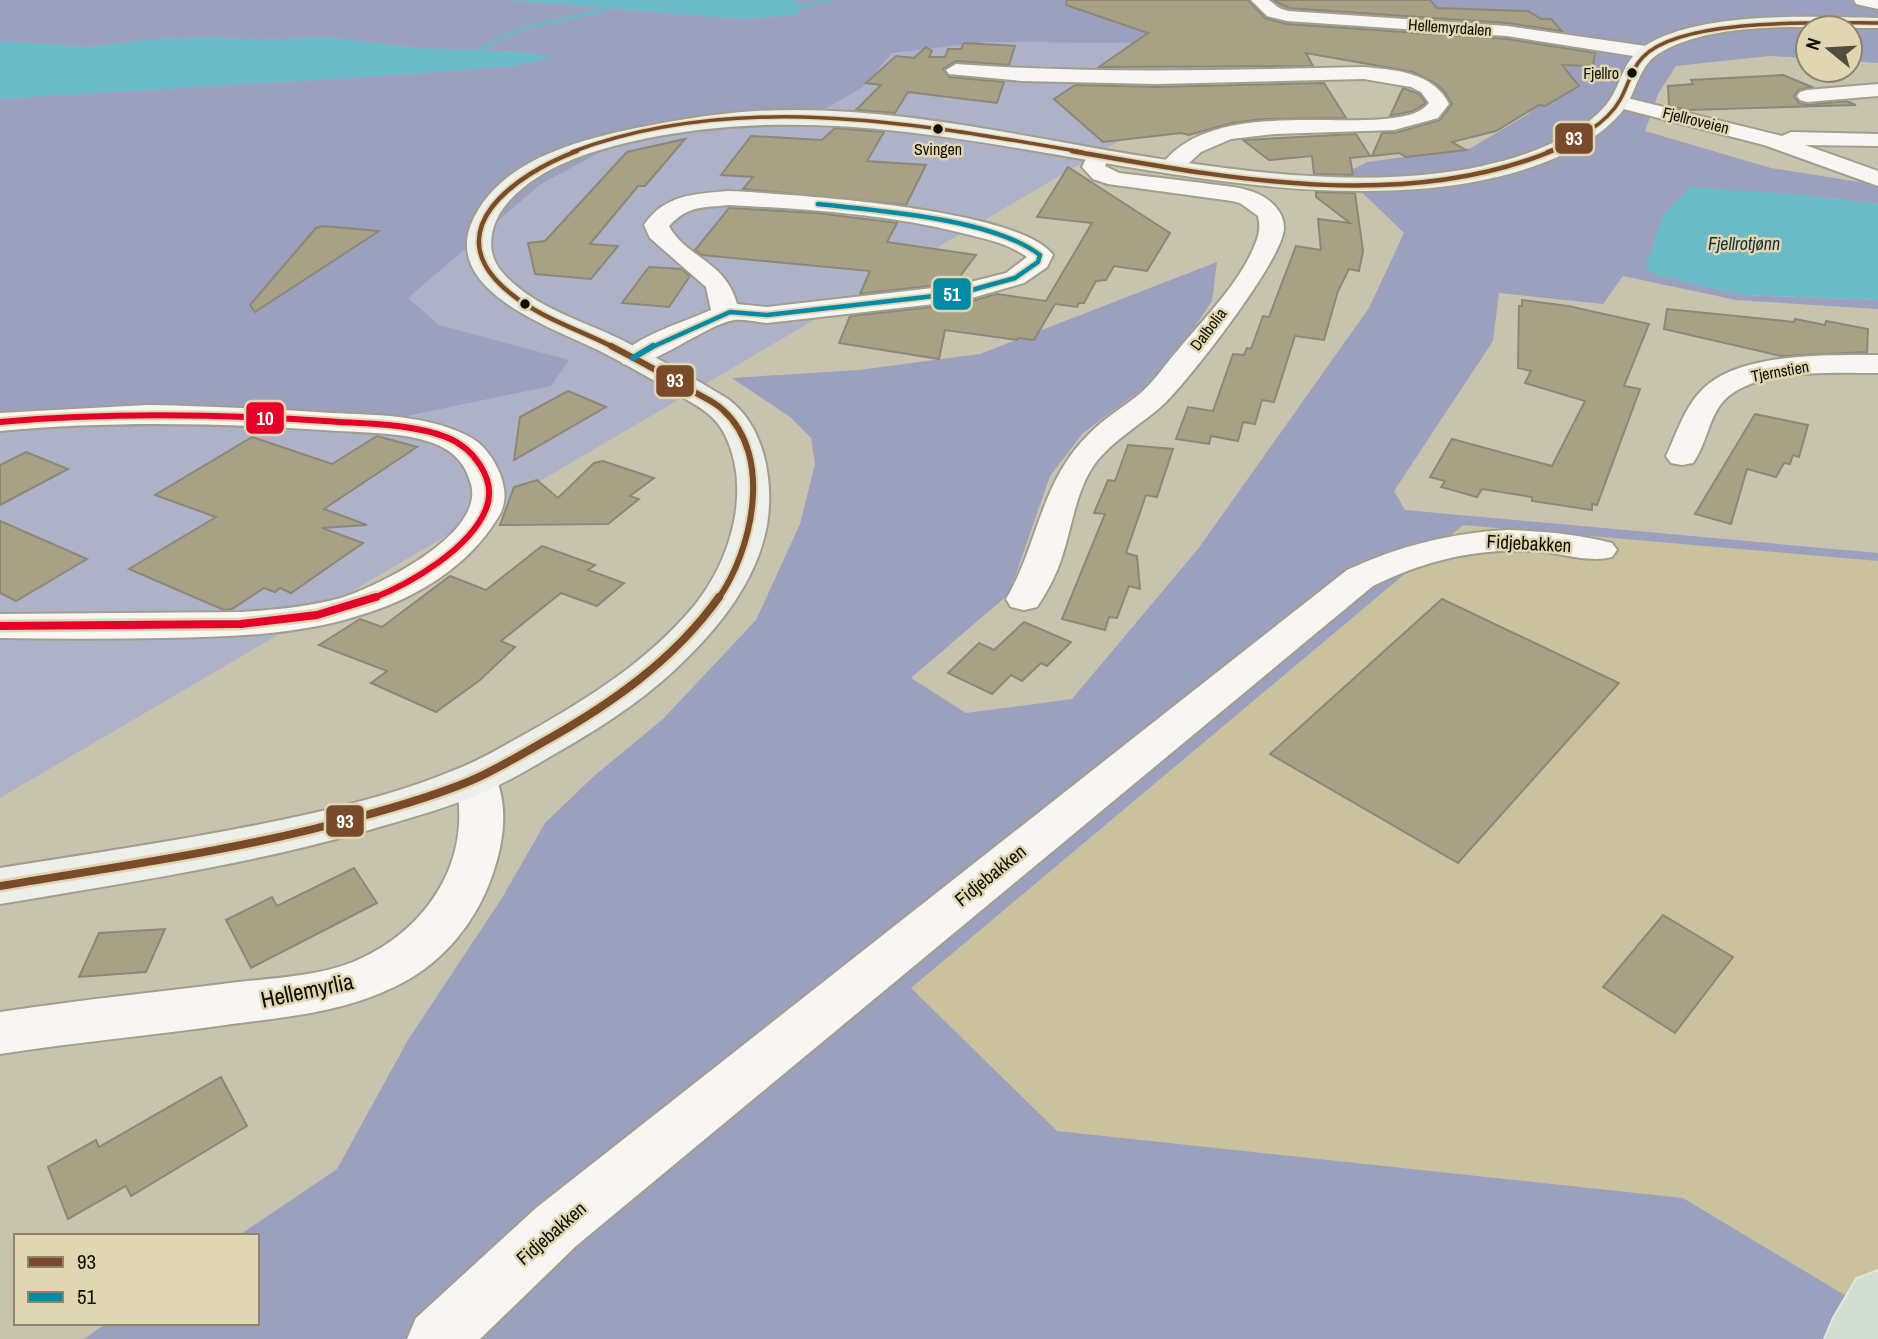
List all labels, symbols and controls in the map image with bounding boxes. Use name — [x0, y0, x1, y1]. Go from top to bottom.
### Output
street label: Hellemyrdalen — [1407, 13, 1493, 41]
north arrow — [1794, 14, 1864, 84]
text: N — [1799, 34, 1827, 53]
place label: Fjellro — [1583, 62, 1619, 84]
marker: Fjellro — [1625, 66, 1639, 80]
street label: Fjellroveien — [1660, 101, 1732, 139]
marker: Svingen — [931, 122, 945, 136]
line badge: 93 — [1554, 122, 1594, 155]
text: 93 — [1565, 125, 1583, 151]
place label: Svingen — [914, 138, 962, 160]
water label: Fjellrotjønn — [1708, 231, 1780, 256]
line badge: 51 — [932, 277, 972, 311]
text: 51 — [943, 281, 961, 307]
unlabelled marker — [518, 297, 532, 311]
street label: Dalbolia — [1185, 303, 1232, 355]
street label: Tjernstien — [1749, 355, 1811, 387]
line badge: 93 — [655, 364, 695, 398]
text: 93 — [666, 367, 684, 393]
line badge: 10 — [245, 401, 285, 435]
text: 10 — [256, 405, 274, 431]
street label: Fidjebakken — [1486, 528, 1572, 558]
line badge: 93 — [325, 804, 365, 838]
text: 93 — [336, 808, 354, 834]
street label: Fidjebakken — [949, 838, 1031, 912]
street label: Hellemyrlia — [258, 965, 357, 1015]
street label: Fidjebakken — [510, 1195, 592, 1271]
legend — [14, 1234, 259, 1325]
text: 93 — [77, 1247, 96, 1276]
text: 51 — [77, 1282, 97, 1311]

